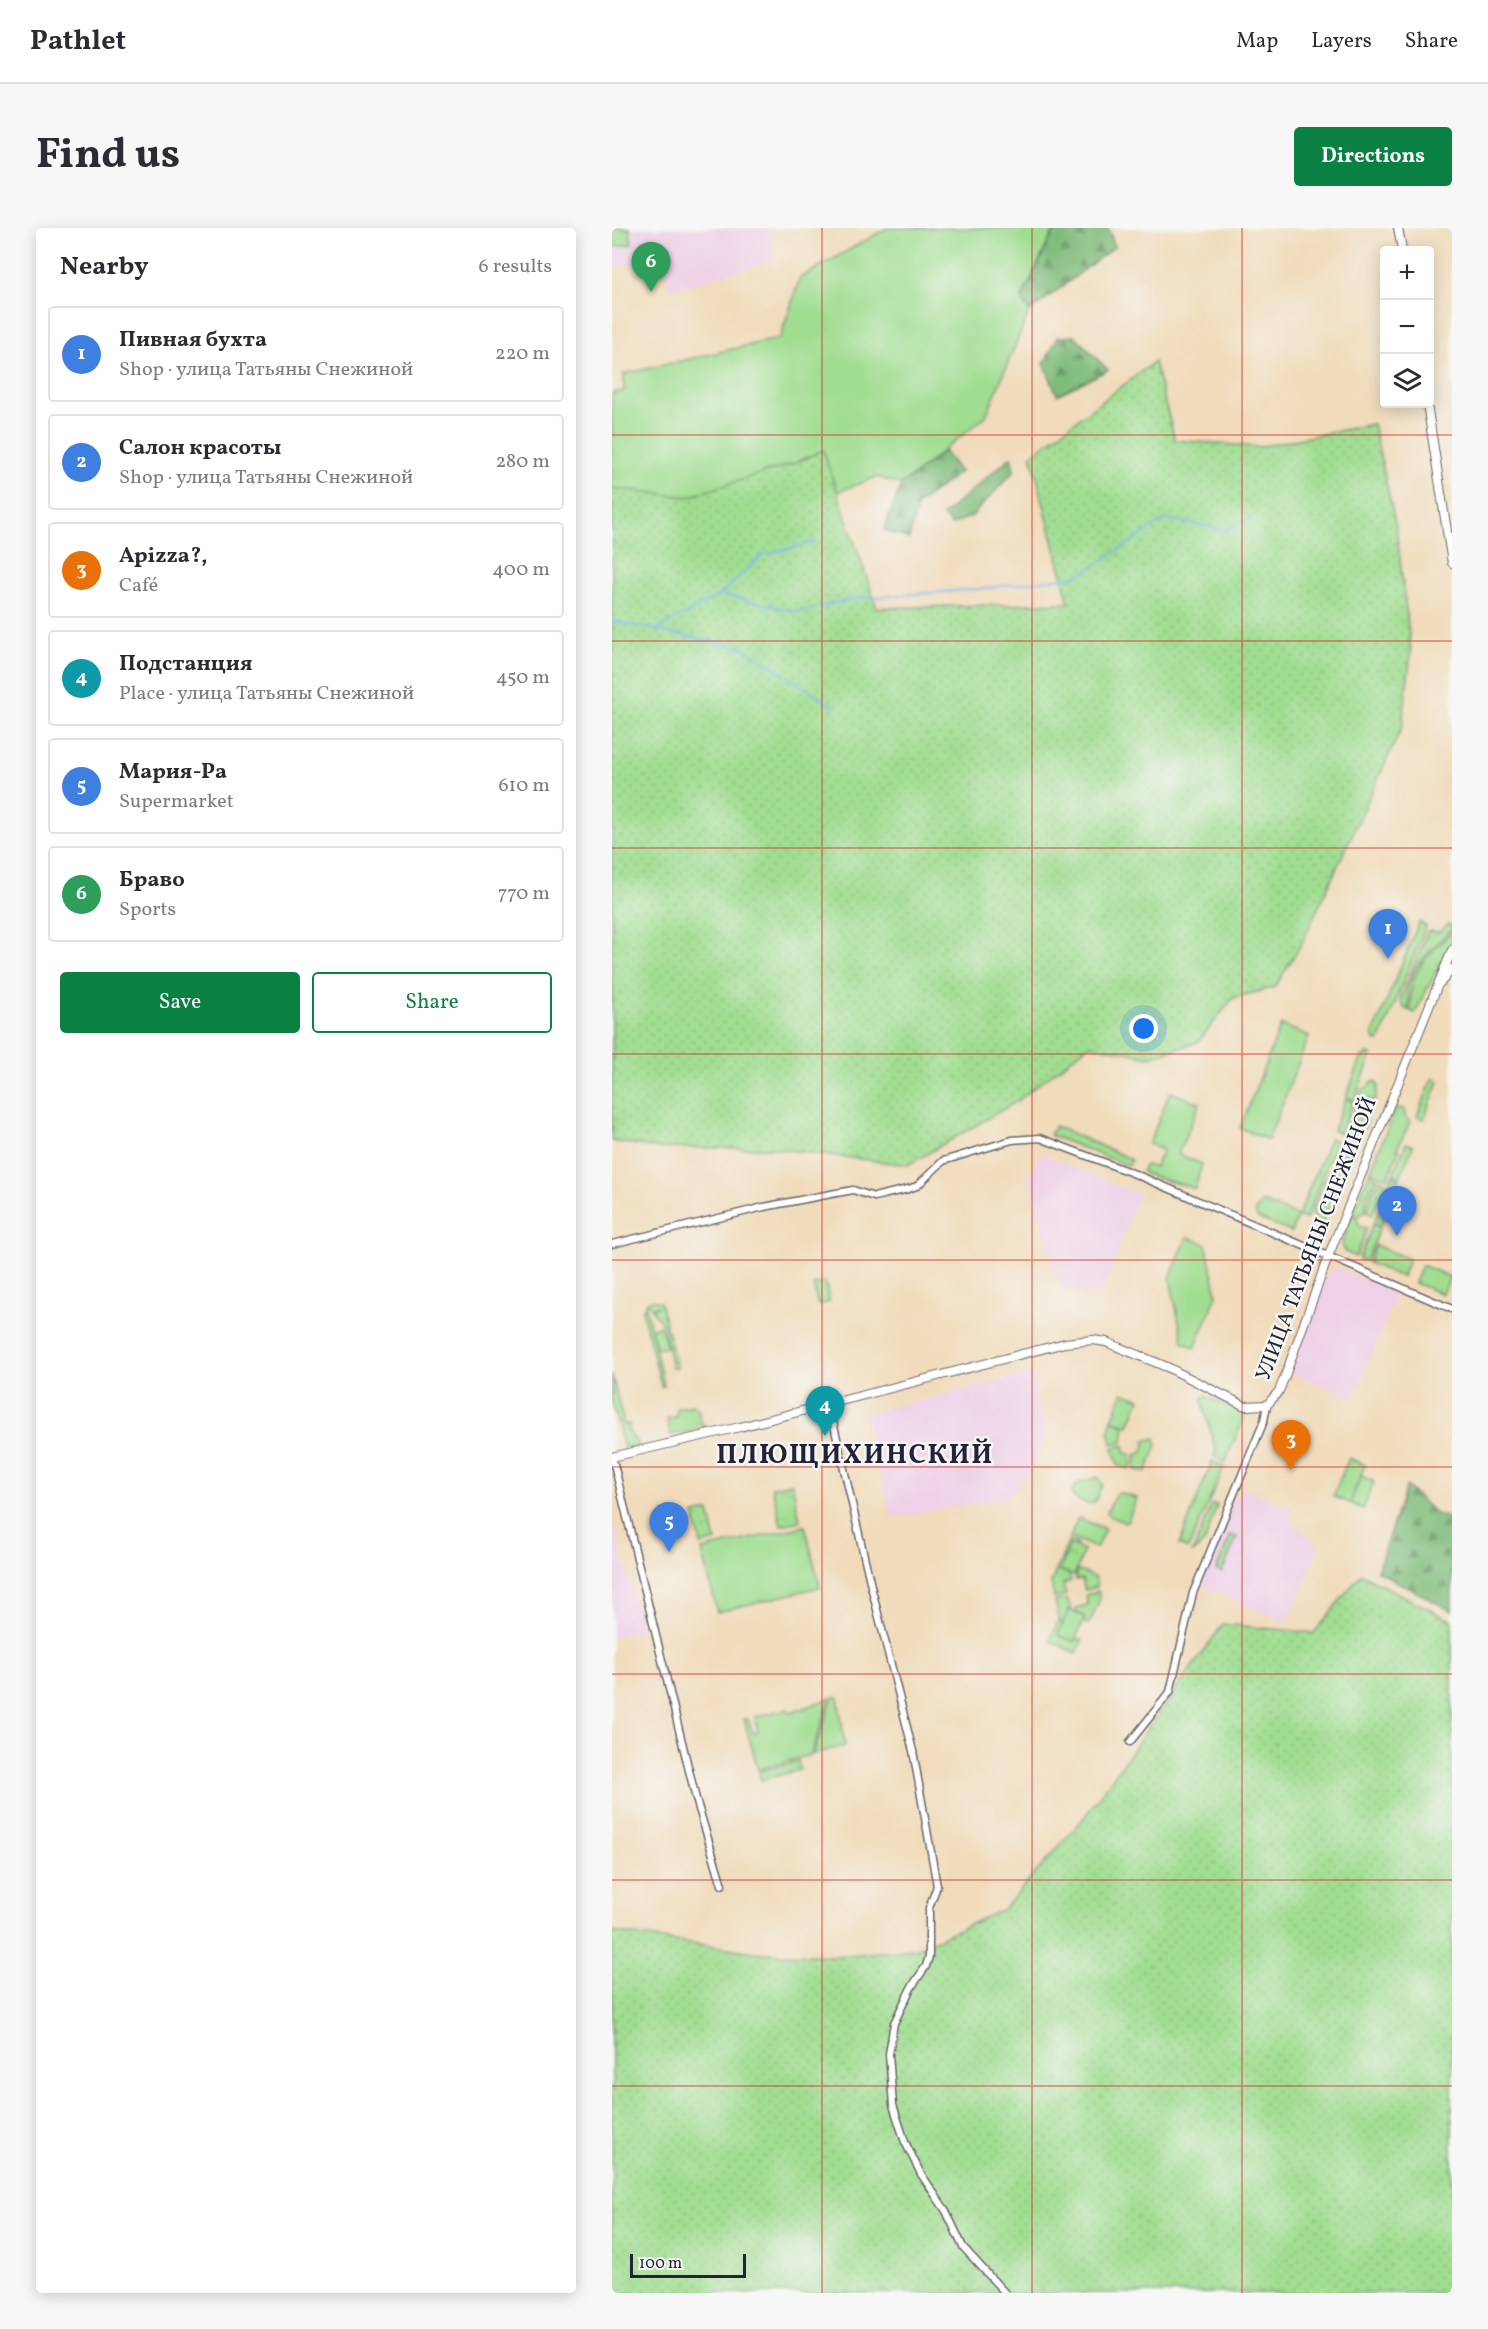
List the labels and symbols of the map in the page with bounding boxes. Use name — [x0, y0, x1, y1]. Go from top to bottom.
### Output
pin: 6 — [632, 242, 670, 292]
pin: 1 — [1368, 910, 1408, 959]
your location — [1129, 1014, 1158, 1043]
street label: УЛИЦА ТАТЬЯНЫ СНЕЖИНОЙ — [1249, 1093, 1385, 1385]
pin: 2 — [1378, 1186, 1416, 1236]
pin: 4 — [806, 1386, 844, 1436]
pin: 3 — [1272, 1420, 1310, 1470]
district label: ПЛЮЩИХИНСКИЙ — [716, 1437, 994, 1475]
pin: 5 — [650, 1502, 688, 1552]
scale bar — [630, 2251, 746, 2278]

